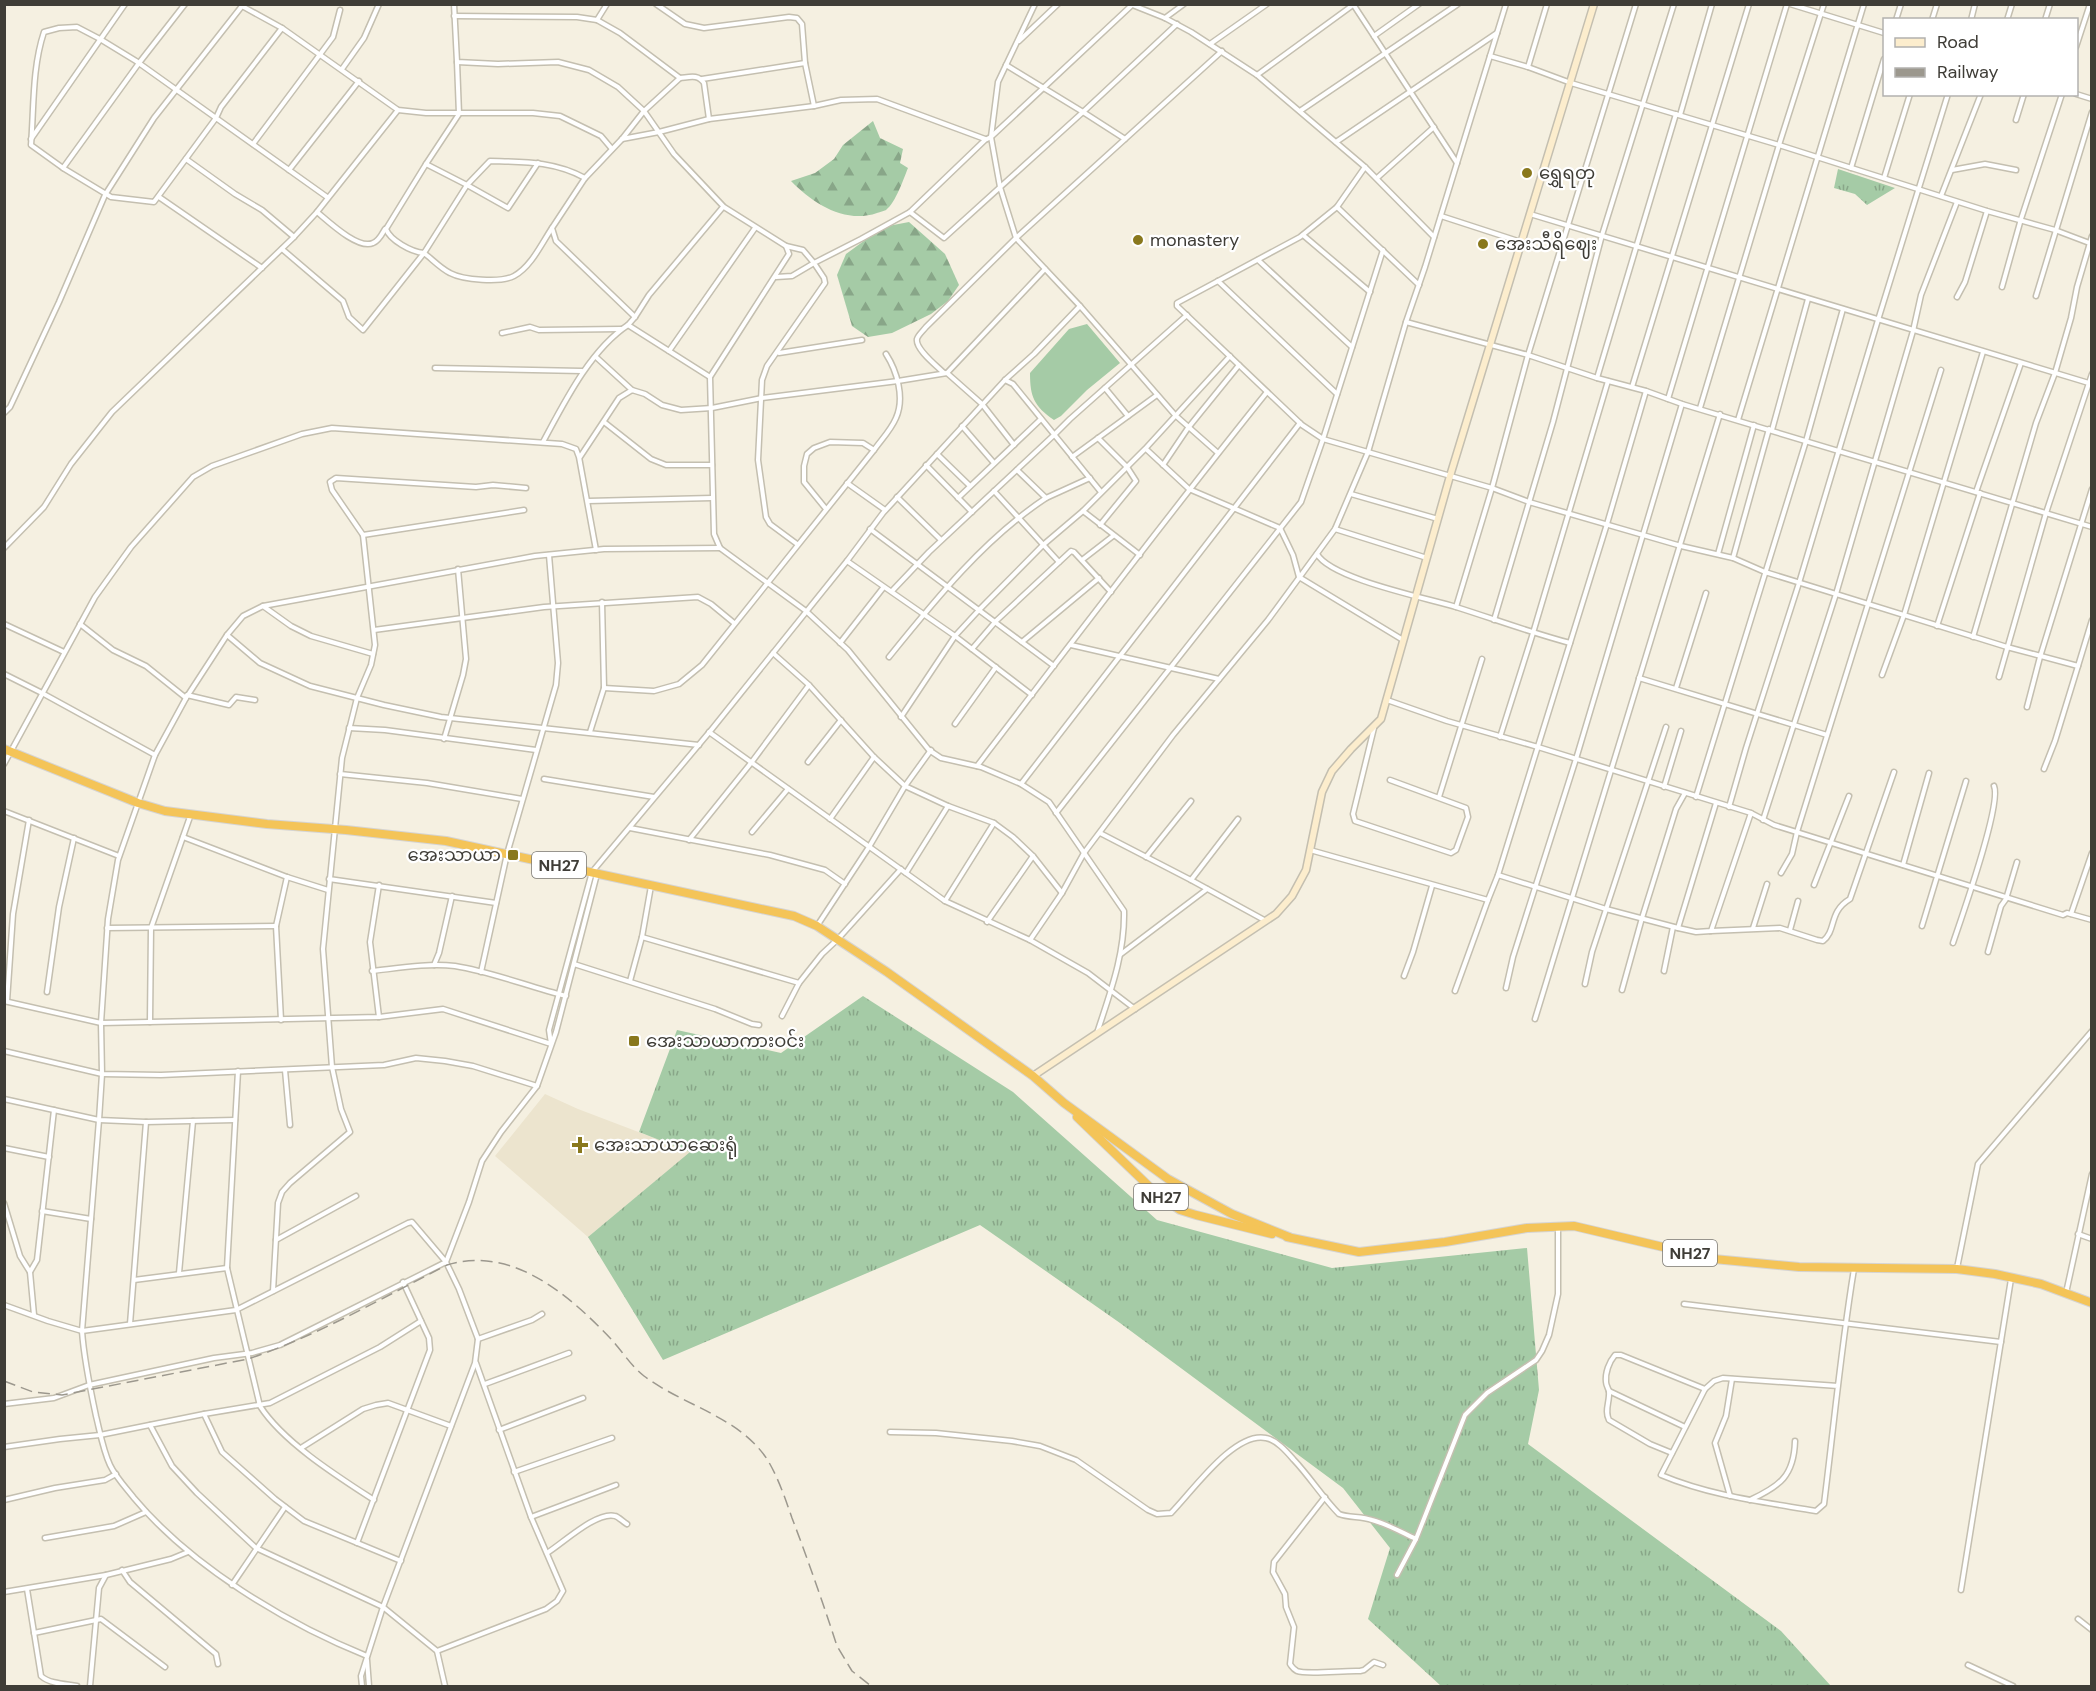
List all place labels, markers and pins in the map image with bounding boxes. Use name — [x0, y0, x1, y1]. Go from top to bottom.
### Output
place label: ရွှေရတု — [1539, 161, 1595, 188]
marker: ရွှေရတု — [1520, 166, 1534, 180]
place label: monastery — [1150, 228, 1239, 252]
place label: အေးသီရိဈေး — [1495, 230, 1597, 259]
marker: monastery — [1131, 233, 1145, 247]
marker: အေးသီရိဈေး — [1476, 237, 1490, 251]
place label: အေးသာယာ — [407, 843, 501, 867]
marker: အေးသာယာ — [506, 848, 520, 862]
place label: အေးသာယာကားဝင်း — [646, 1028, 804, 1053]
marker: အေးသာယာကားဝင်း — [627, 1034, 641, 1048]
place label: အေးသာယာဆေးရုံ — [594, 1133, 737, 1160]
marker: အေးသာယာဆေးရုံ — [571, 1136, 589, 1154]

